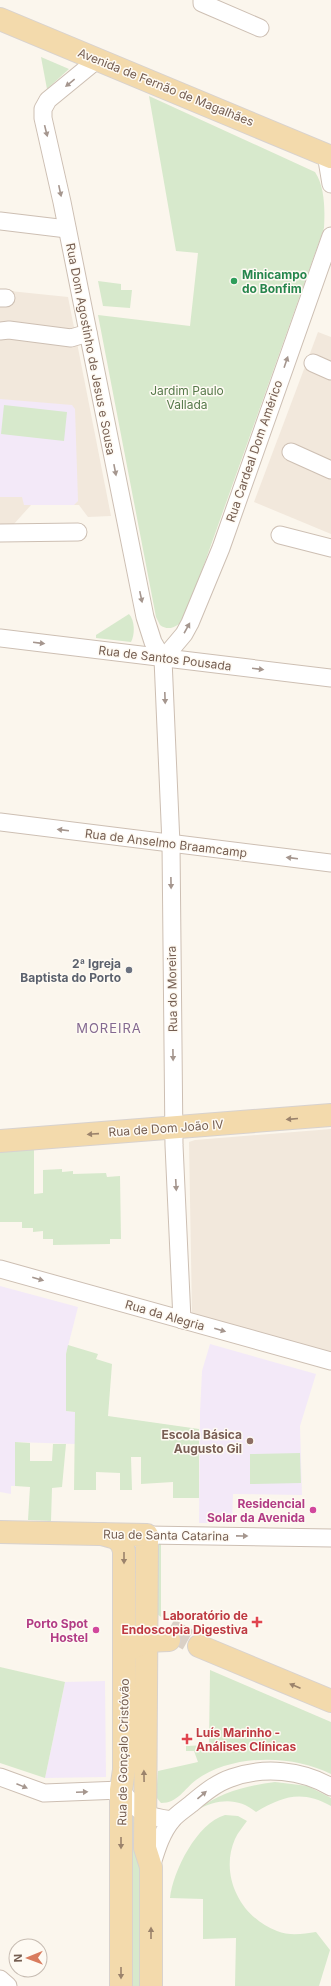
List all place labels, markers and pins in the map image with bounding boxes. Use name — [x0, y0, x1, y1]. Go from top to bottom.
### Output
place label: Minicampo do Bonfim — [242, 267, 307, 296]
marker: Minicampo do Bonfim — [229, 276, 239, 286]
place label: 2ª Igreja Baptista do Porto — [20, 956, 121, 985]
marker: 2ª Igreja Baptista do Porto — [124, 965, 134, 975]
place label: Escola Básica Augusto Gil — [161, 1427, 242, 1456]
marker: Escola Básica Augusto Gil — [245, 1436, 255, 1446]
place label: Residencial Solar da Avenida — [207, 1496, 305, 1525]
marker: Residencial Solar da Avenida — [308, 1505, 318, 1515]
place label: Laboratório de Endoscopia Digestiva — [121, 1608, 248, 1637]
place label: Porto Spot Hostel — [26, 1616, 89, 1645]
marker: Laboratório de Endoscopia Digestiva — [251, 1616, 263, 1628]
marker: Porto Spot Hostel — [91, 1625, 101, 1635]
place label: Luís Marinho - Análises Clínicas — [196, 1725, 297, 1754]
marker: Luís Marinho - Análises Clínicas — [181, 1733, 193, 1745]

